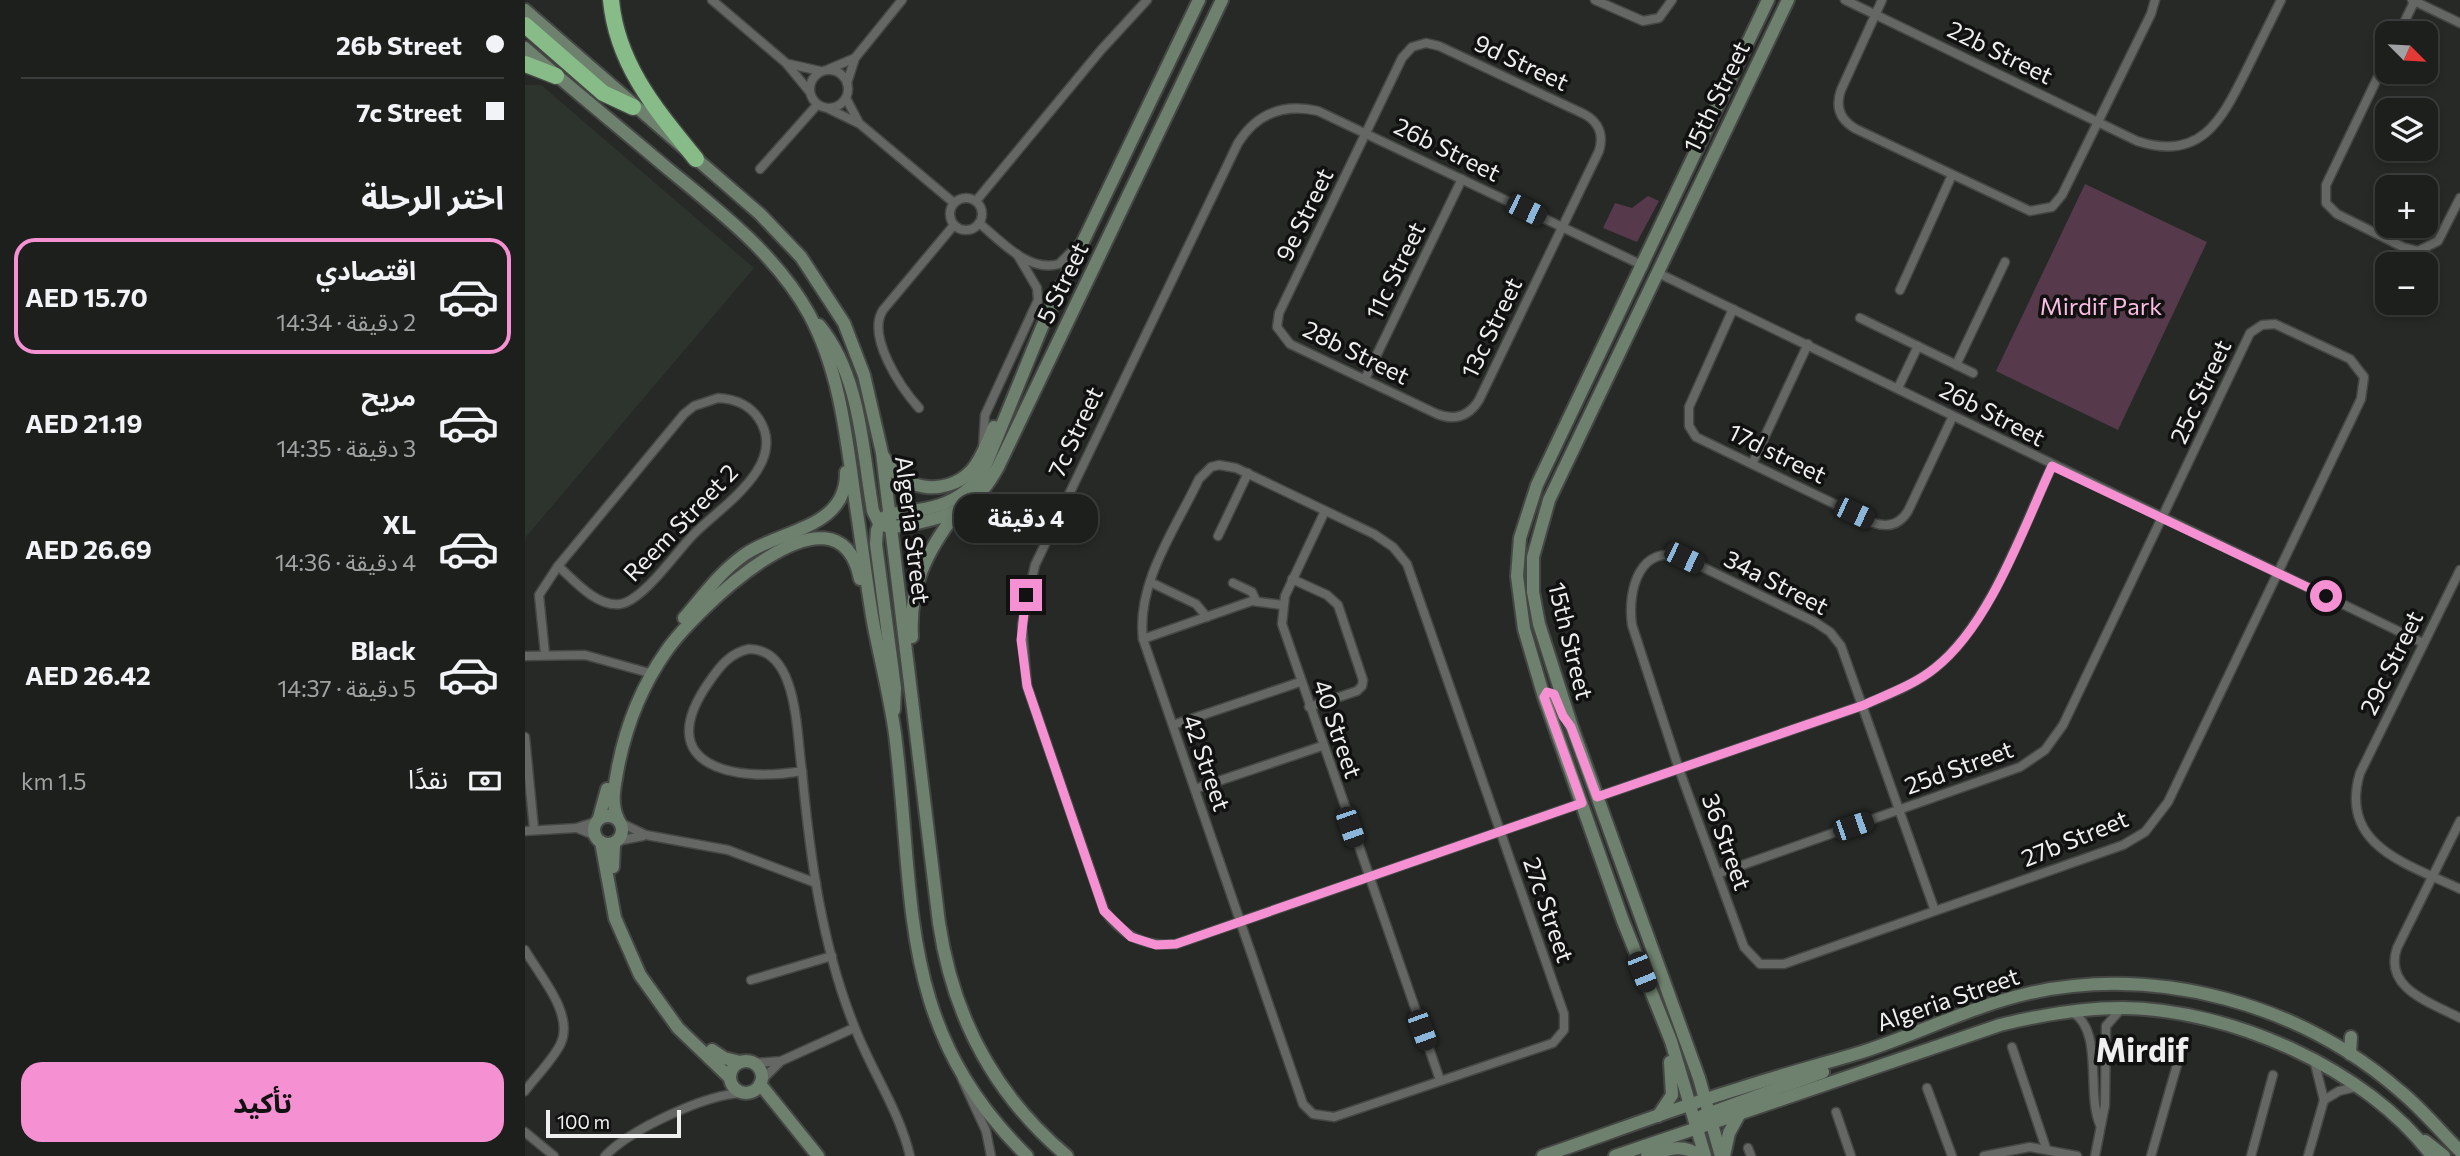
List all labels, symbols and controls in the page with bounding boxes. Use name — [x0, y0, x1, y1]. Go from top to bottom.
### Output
street label: 22b Street — [1943, 14, 2058, 90]
north arrow — [2375, 21, 2438, 84]
map controls — [2375, 21, 2438, 315]
street label: 9d Street — [1470, 27, 1574, 96]
text: 26b Street — [336, 29, 462, 60]
street label: 15th Street — [1676, 36, 1755, 157]
text: 7c Street — [356, 96, 462, 127]
button: layers — [2375, 98, 2438, 161]
street label: 26b Street — [1390, 111, 1506, 187]
street label: 9e Street — [1269, 163, 1339, 265]
button: + — [2375, 175, 2438, 238]
text: اختر الرحلة — [361, 176, 504, 216]
car — [1503, 191, 1550, 229]
street label: 11c Street — [1359, 217, 1431, 324]
street label: 5 Street — [1030, 237, 1094, 327]
button: − — [2375, 252, 2438, 315]
text: اقتصادي — [316, 254, 416, 285]
icon: car — [437, 265, 500, 328]
street label: 13c Street — [1454, 272, 1527, 382]
text: AED 15.70 — [25, 281, 148, 312]
park label: Mirdif Park — [2040, 291, 2162, 320]
text: 2 دقيقة · 14:34 — [276, 308, 416, 336]
street label: 28b Street — [1299, 314, 1415, 390]
street label: 25c Street — [2163, 335, 2236, 448]
street label: 26b Street — [1935, 374, 2050, 452]
text: مريح — [361, 380, 416, 411]
street label: 7c Street — [1041, 382, 1108, 481]
icon: car — [437, 391, 500, 454]
text: AED 21.19 — [25, 407, 143, 438]
street label: 17d street — [1724, 417, 1831, 489]
text: 3 دقيقة · 14:35 — [276, 434, 416, 462]
street label: Algeria Street — [890, 454, 937, 606]
street label: Reem Street 2 — [617, 457, 743, 587]
callout: 4 دقيقة — [954, 494, 1098, 542]
car — [1831, 495, 1878, 531]
text: 4 دقيقة — [988, 504, 1064, 532]
text: XL — [382, 508, 416, 539]
icon: car — [437, 517, 500, 580]
text: AED 26.69 — [25, 533, 152, 564]
car — [1661, 539, 1708, 577]
street label: 34a Street — [1720, 543, 1834, 620]
text: 4 دقيقة · 14:36 — [275, 548, 416, 576]
route end — [1010, 579, 1042, 611]
street label: 15th Street — [1543, 579, 1600, 703]
route start — [2310, 580, 2342, 612]
street label: 29c Street — [2353, 605, 2428, 719]
text: Black — [350, 634, 416, 665]
icon: car — [437, 643, 500, 706]
text: AED 26.42 — [25, 659, 151, 690]
text: 5 دقيقة · 14:37 — [278, 674, 416, 702]
street label: 40 Street — [1308, 675, 1369, 782]
street label: 42 Street — [1177, 711, 1237, 815]
street label: 25d Street — [1900, 734, 2017, 800]
icon: cash — [466, 762, 504, 800]
text: نقدًا — [408, 763, 448, 794]
text: 1.5 km — [21, 767, 86, 795]
street label: 36 Street — [1697, 789, 1758, 894]
street label: 27b Street — [2017, 803, 2132, 872]
car — [1334, 804, 1367, 850]
car — [1830, 809, 1877, 843]
street label: 27c Street — [1518, 853, 1581, 966]
car — [1625, 949, 1660, 995]
street label: Algeria Street — [1872, 961, 2023, 1037]
car — [1405, 1007, 1440, 1053]
district label: Mirdif — [2095, 1029, 2190, 1069]
button: تأكيد — [21, 1062, 504, 1142]
scale bar — [546, 1107, 681, 1139]
text: 100 m — [557, 1110, 610, 1133]

